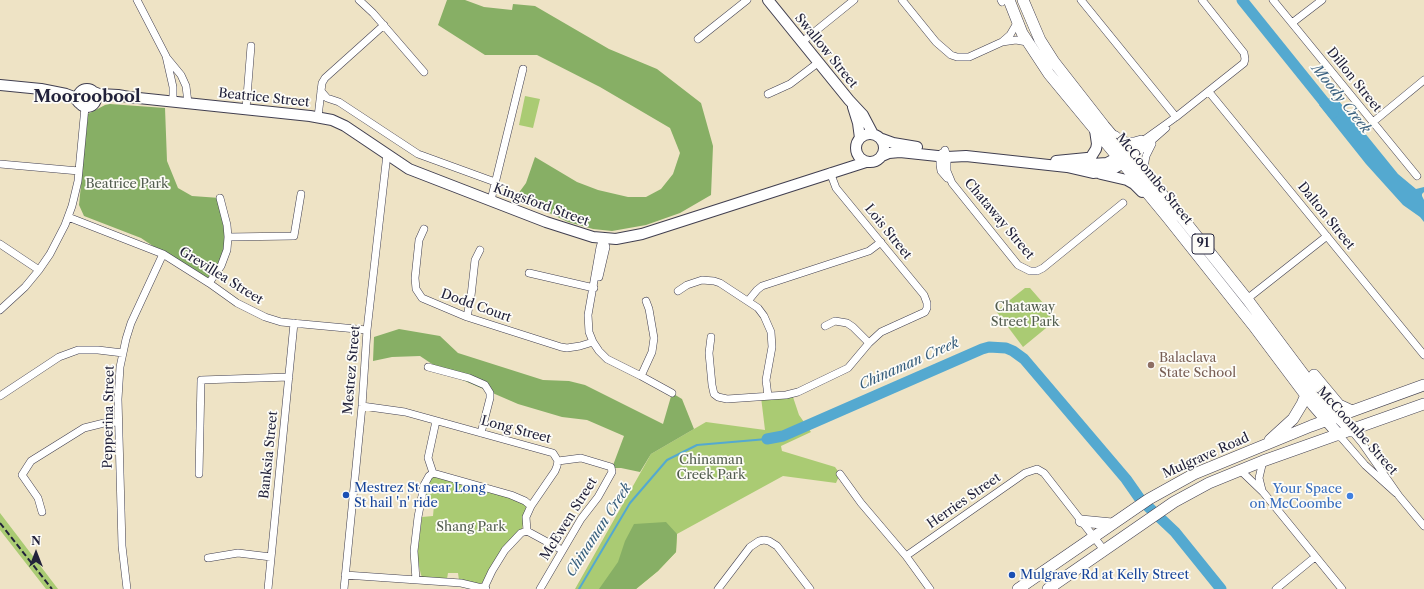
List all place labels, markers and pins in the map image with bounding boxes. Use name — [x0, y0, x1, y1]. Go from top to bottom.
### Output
place label: Balaclava State School — [1159, 350, 1236, 381]
marker: Balaclava State School — [1146, 360, 1156, 370]
place label: Mestrez St near Long St hail 'n' ride — [354, 480, 486, 511]
place label: Your Space on McCoombe — [1250, 481, 1342, 512]
marker: Mestrez St near Long St hail 'n' ride — [341, 490, 351, 500]
marker: Your Space on McCoombe — [1345, 491, 1355, 501]
place label: Mulgrave Rd at Kelly Street — [1020, 567, 1189, 583]
marker: Mulgrave Rd at Kelly Street — [1007, 570, 1017, 580]

